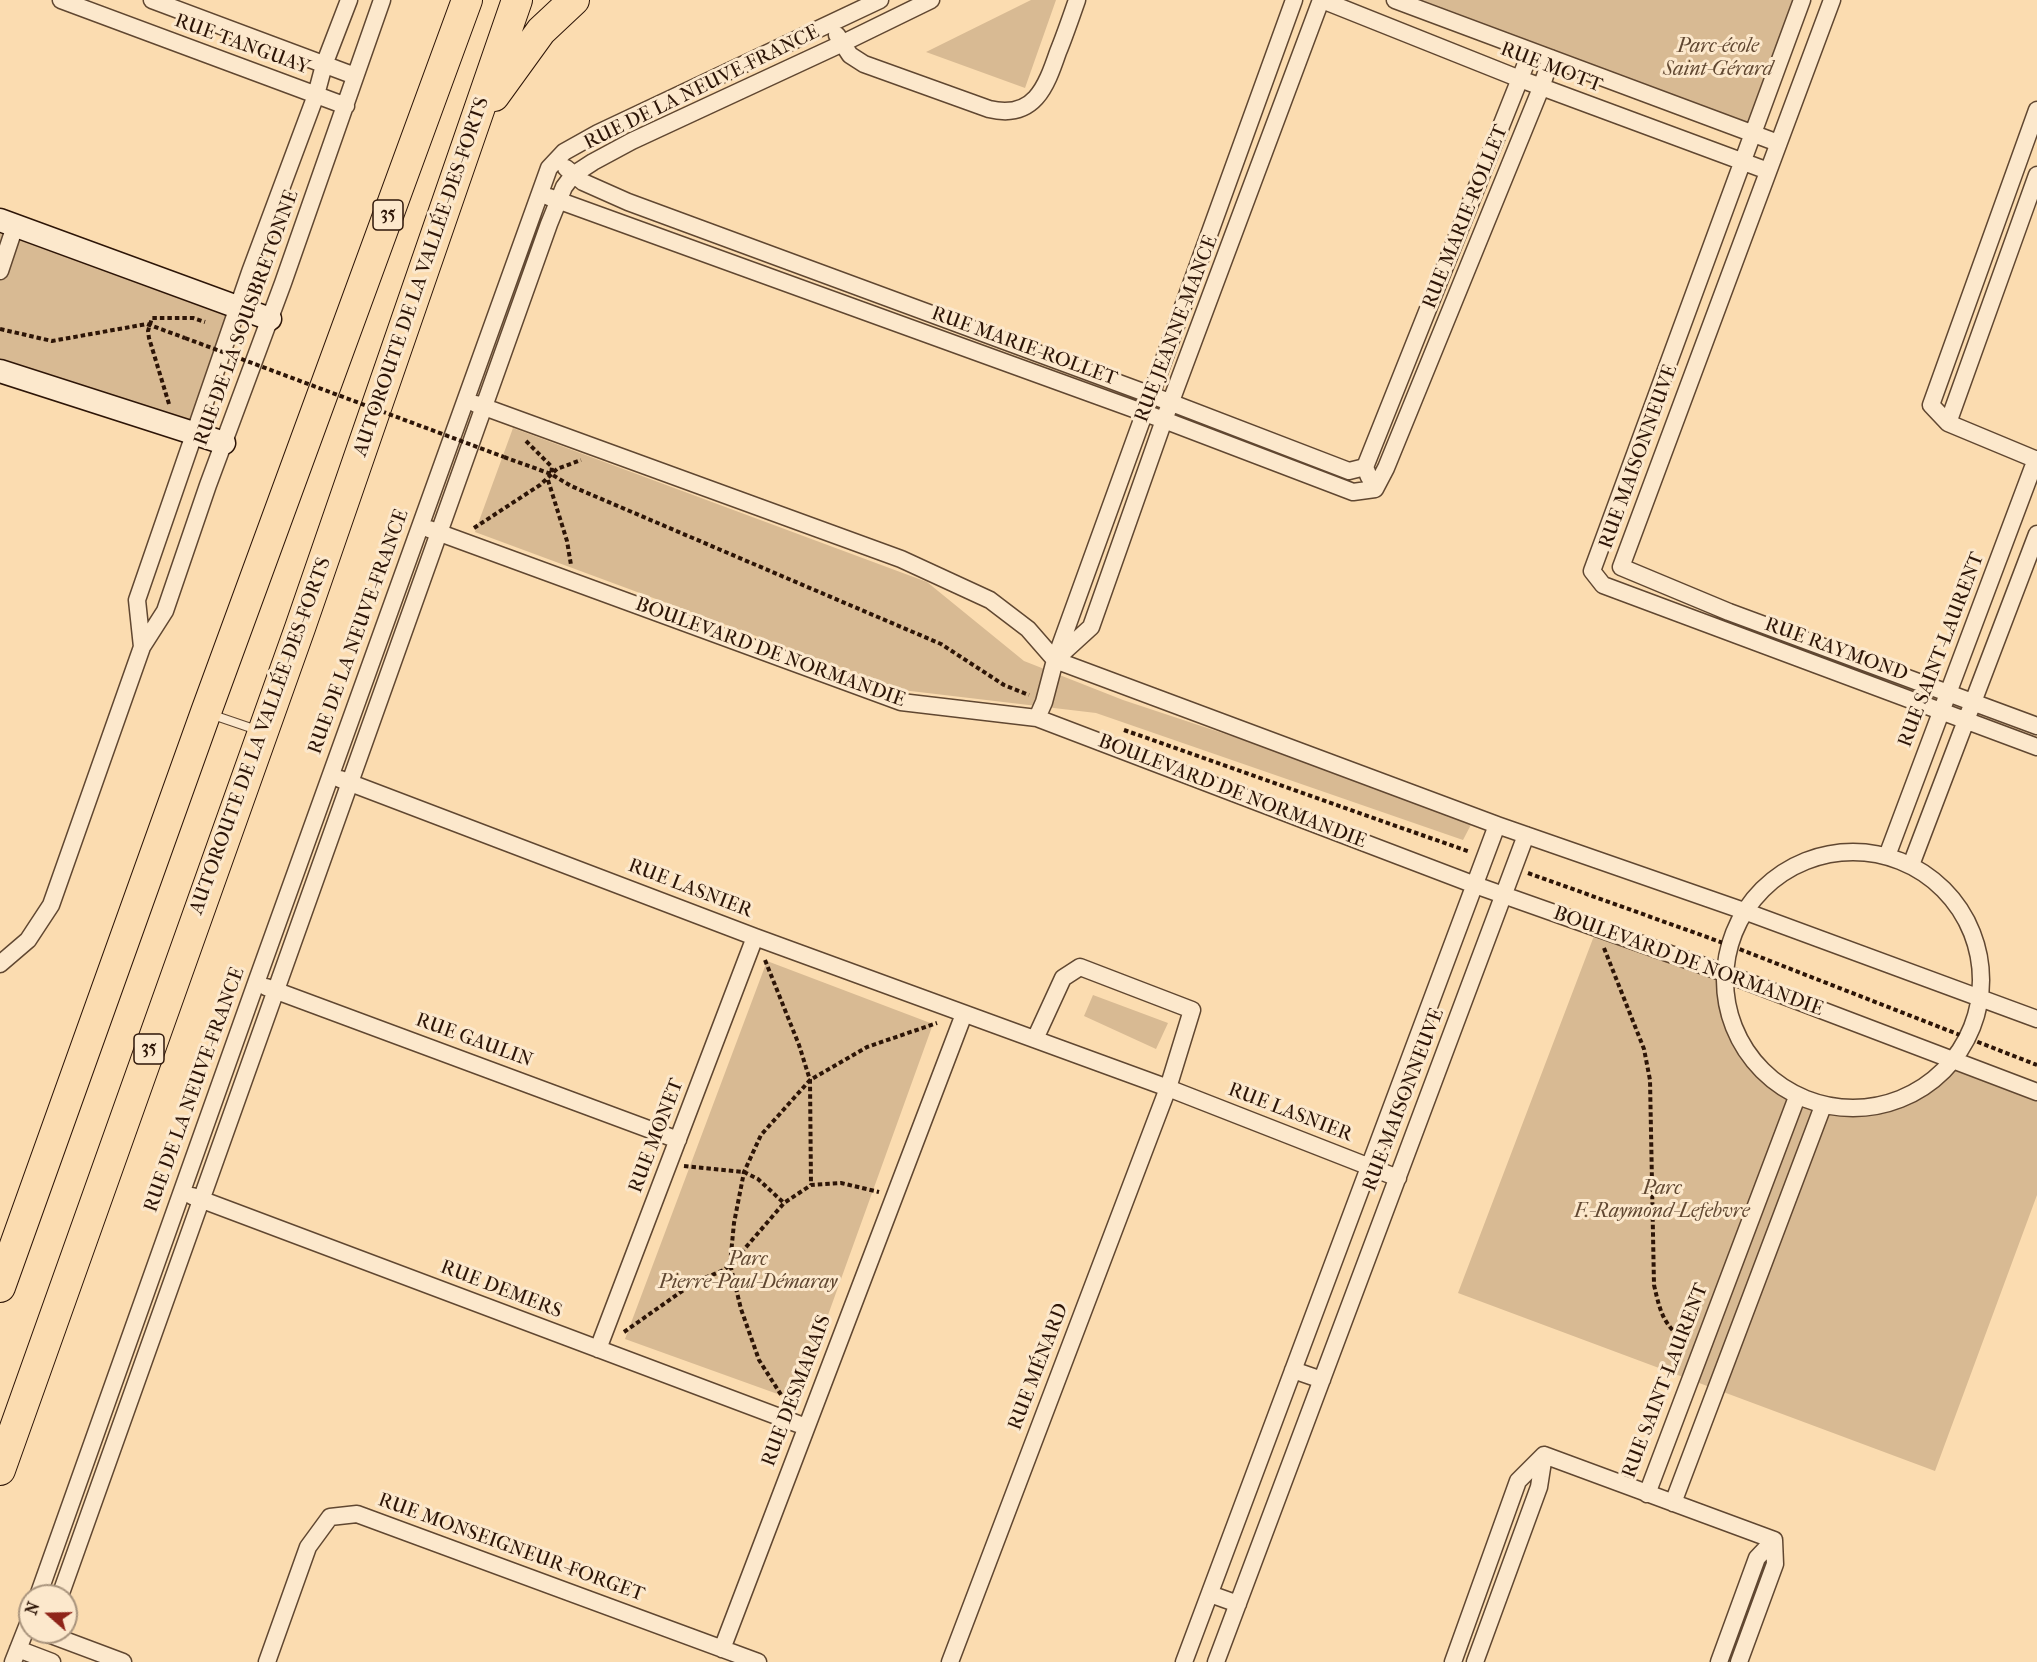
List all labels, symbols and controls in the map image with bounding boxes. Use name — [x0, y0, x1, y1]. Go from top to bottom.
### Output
street label: RUE TANGUAY — [171, 9, 313, 81]
street label: RUE DE LA NEUVE-FRANCE — [580, 20, 824, 156]
park label: Parc-école Saint-Gérard — [1663, 35, 1773, 82]
street label: RUE MOTT — [1497, 38, 1605, 98]
street label: AUTOROUTE DE LA VALLÉE-DES-FORTS — [349, 94, 495, 460]
street label: RUE MARIE-ROLLET — [1418, 122, 1514, 312]
street label: RUE DE LA SOUSBRETONNE — [190, 187, 304, 449]
road number: 35 — [373, 200, 403, 230]
street label: RUE JEANNE-MANCE — [1130, 232, 1224, 426]
street label: RUE MARIE-ROLLET — [928, 302, 1120, 392]
street label: RUE MAISONNEUVE — [1595, 362, 1683, 552]
street label: RUE DE LA NEUVE-FRANCE — [303, 506, 415, 758]
street label: RUE SAINT-LAURENT — [1894, 549, 1990, 751]
street label: AUTOROUTE DE LA VALLÉE-DES-FORTS — [185, 554, 337, 918]
street label: BOULEVARD DE NORMANDIE — [632, 593, 908, 713]
street label: RUE RAYMOND — [1761, 613, 1911, 687]
street label: BOULEVARD DE NORMANDIE — [1095, 730, 1369, 854]
street label: RUE LASNIER — [624, 854, 756, 924]
street label: BOULEVARD DE NORMANDIE — [1550, 902, 1826, 1022]
street label: RUE DE LA NEUVE-FRANCE — [139, 964, 251, 1216]
street label: RUE MAISONNEUVE — [1358, 1005, 1450, 1195]
street label: RUE GAULIN — [412, 1009, 536, 1073]
road number: 35 — [134, 1034, 164, 1064]
street label: RUE MONET — [624, 1076, 690, 1196]
street label: RUE LASNIER — [1224, 1078, 1356, 1148]
park label: Parc F.-Raymond-Lefebvre — [1574, 1177, 1750, 1224]
park label: Parc Pierre-Paul-Démaray — [658, 1248, 838, 1295]
street label: RUE DEMERS — [437, 1256, 565, 1324]
street label: RUE SAINT-LAURENT — [1618, 1280, 1714, 1482]
street label: RUE MÉNARD — [1004, 1300, 1074, 1434]
street label: RUE DESMARAIS — [757, 1312, 837, 1470]
street label: RUE MONSEIGNEUR-FORGET — [375, 1489, 647, 1607]
north arrow — [18, 1584, 78, 1644]
text: N — [21, 1599, 43, 1617]

